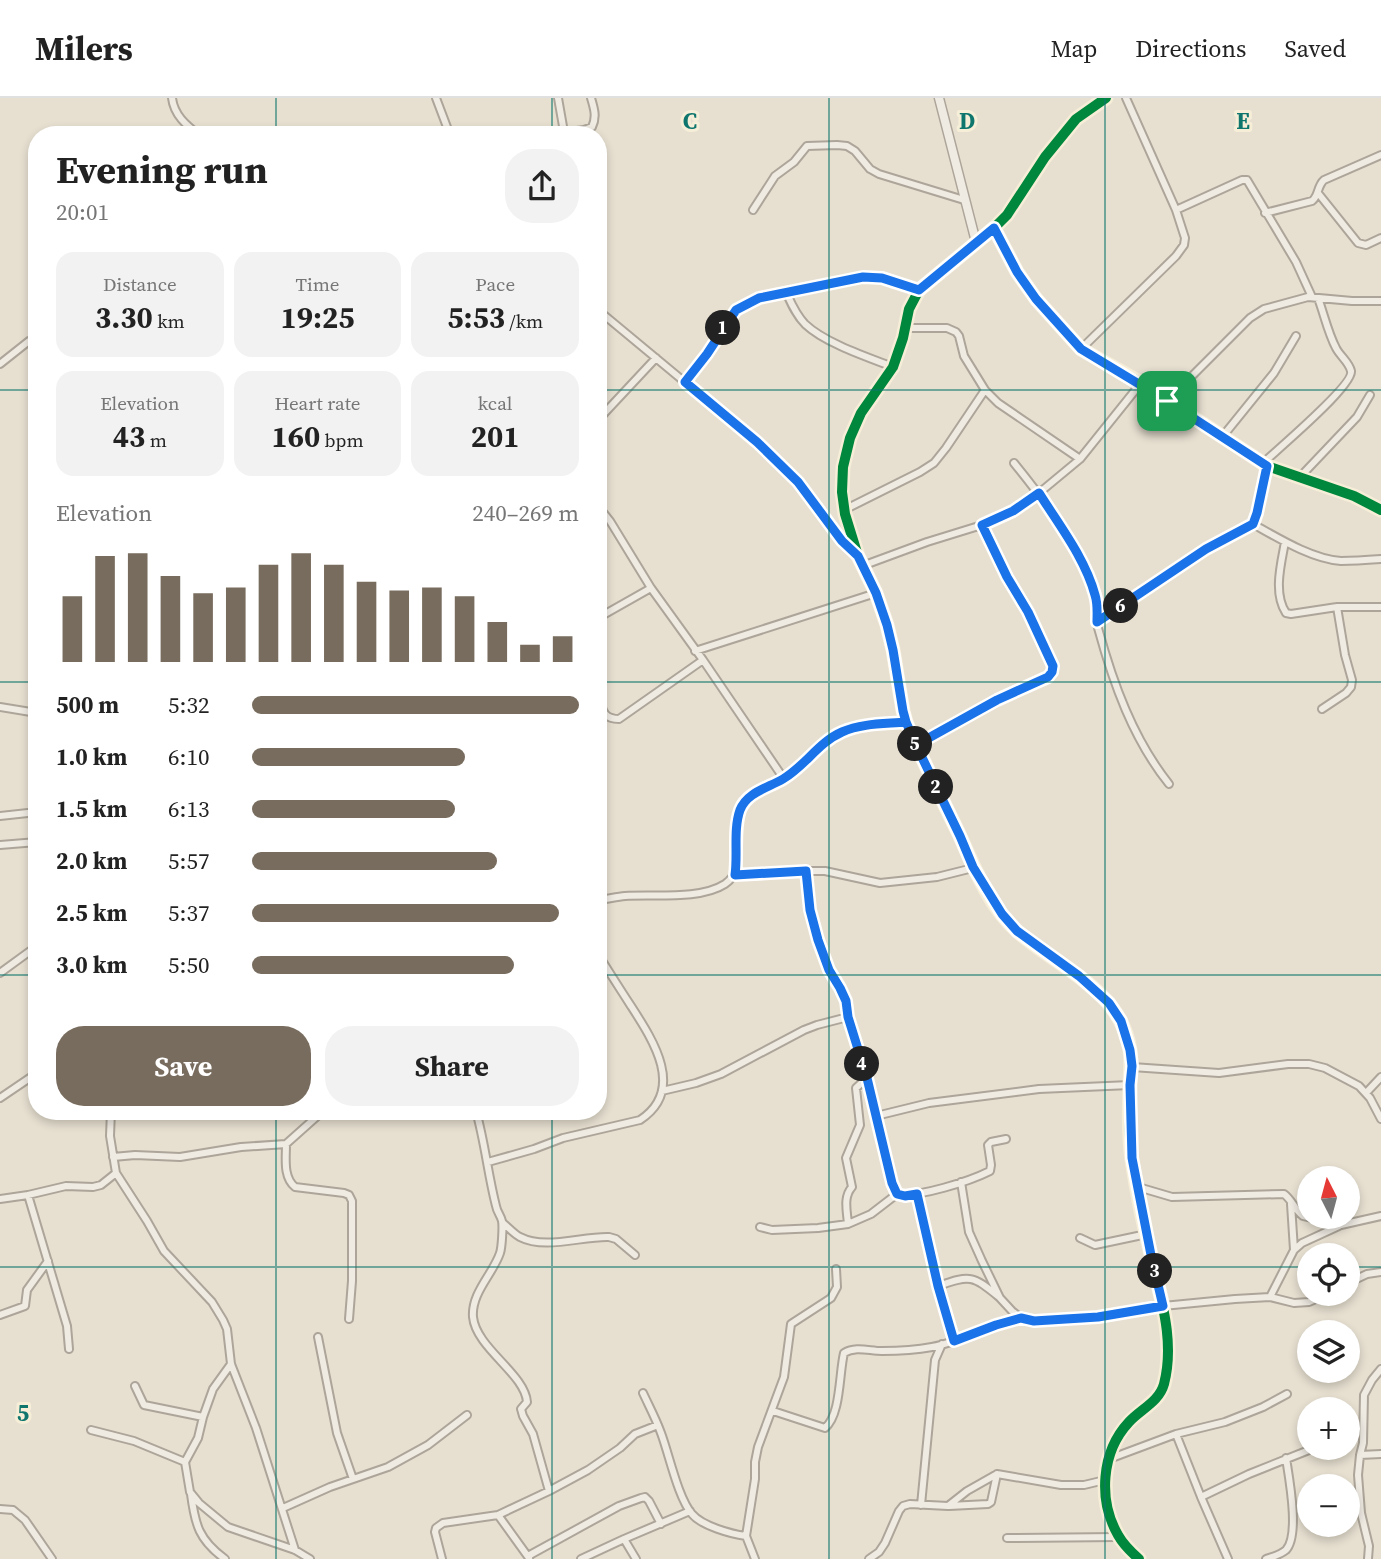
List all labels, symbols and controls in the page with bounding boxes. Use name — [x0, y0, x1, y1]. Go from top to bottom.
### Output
text: Milers — [35, 26, 133, 71]
text: Map — [1050, 32, 1097, 65]
text: Directions — [1135, 32, 1246, 65]
text: Saved — [1284, 32, 1346, 65]
text: C — [683, 105, 697, 137]
text: D — [959, 105, 975, 137]
text: E — [1236, 105, 1250, 137]
text: Evening run — [56, 144, 268, 196]
button: share — [505, 149, 579, 223]
text: 20:01 — [56, 196, 109, 228]
text: Distance — [103, 271, 177, 297]
text: Time — [296, 271, 339, 297]
text: Pace — [475, 271, 515, 297]
text: 3.30 — [95, 297, 153, 338]
text: 19:25 — [280, 297, 355, 338]
text: 5:53 — [447, 297, 505, 338]
text: km — [153, 308, 185, 334]
text: /km — [505, 308, 543, 334]
pin: 1 — [706, 310, 740, 345]
text: 1 — [717, 314, 728, 340]
pin — [1137, 371, 1197, 431]
icon: arrive — [1148, 382, 1186, 420]
text: Elevation — [100, 390, 180, 416]
text: Heart rate — [274, 390, 361, 416]
text: kcal — [478, 390, 512, 416]
text: 43 — [113, 416, 145, 457]
text: 160 — [271, 416, 320, 457]
text: 201 — [471, 416, 520, 457]
text: m — [145, 427, 167, 453]
text: bpm — [320, 427, 364, 453]
text: Elevation — [56, 497, 152, 529]
text: 240–269 m — [472, 497, 579, 529]
pin: 6 — [1104, 588, 1138, 624]
text: 6 — [1115, 592, 1126, 618]
text: 500 m — [56, 689, 119, 721]
text: 5:32 — [168, 689, 209, 721]
pin: 5 — [898, 726, 932, 762]
text: 5 — [909, 730, 920, 756]
text: 1.0 km — [56, 741, 127, 773]
text: 6:10 — [168, 741, 209, 773]
pin: 2 — [918, 770, 954, 804]
text: 2 — [930, 773, 941, 799]
text: 1.5 km — [56, 793, 127, 825]
text: 6:13 — [168, 793, 209, 825]
text: 2.0 km — [56, 845, 127, 877]
text: 5:57 — [168, 845, 209, 877]
text: 2.5 km — [56, 897, 127, 929]
text: 5:37 — [168, 897, 209, 929]
text: 3.0 km — [56, 949, 127, 981]
text: 5:50 — [168, 949, 209, 981]
button: Save — [56, 1026, 311, 1106]
button: Share — [325, 1026, 579, 1106]
pin: 4 — [844, 1046, 880, 1082]
text: 4 — [856, 1050, 867, 1076]
north arrow — [1297, 1166, 1360, 1228]
map controls — [1297, 1166, 1360, 1537]
button: locate — [1297, 1243, 1360, 1306]
pin: 3 — [1138, 1254, 1172, 1288]
text: 3 — [1149, 1257, 1160, 1283]
button: layers — [1297, 1320, 1360, 1383]
text: 5 — [17, 1397, 29, 1429]
button: + — [1297, 1397, 1360, 1460]
button: − — [1297, 1474, 1360, 1537]

